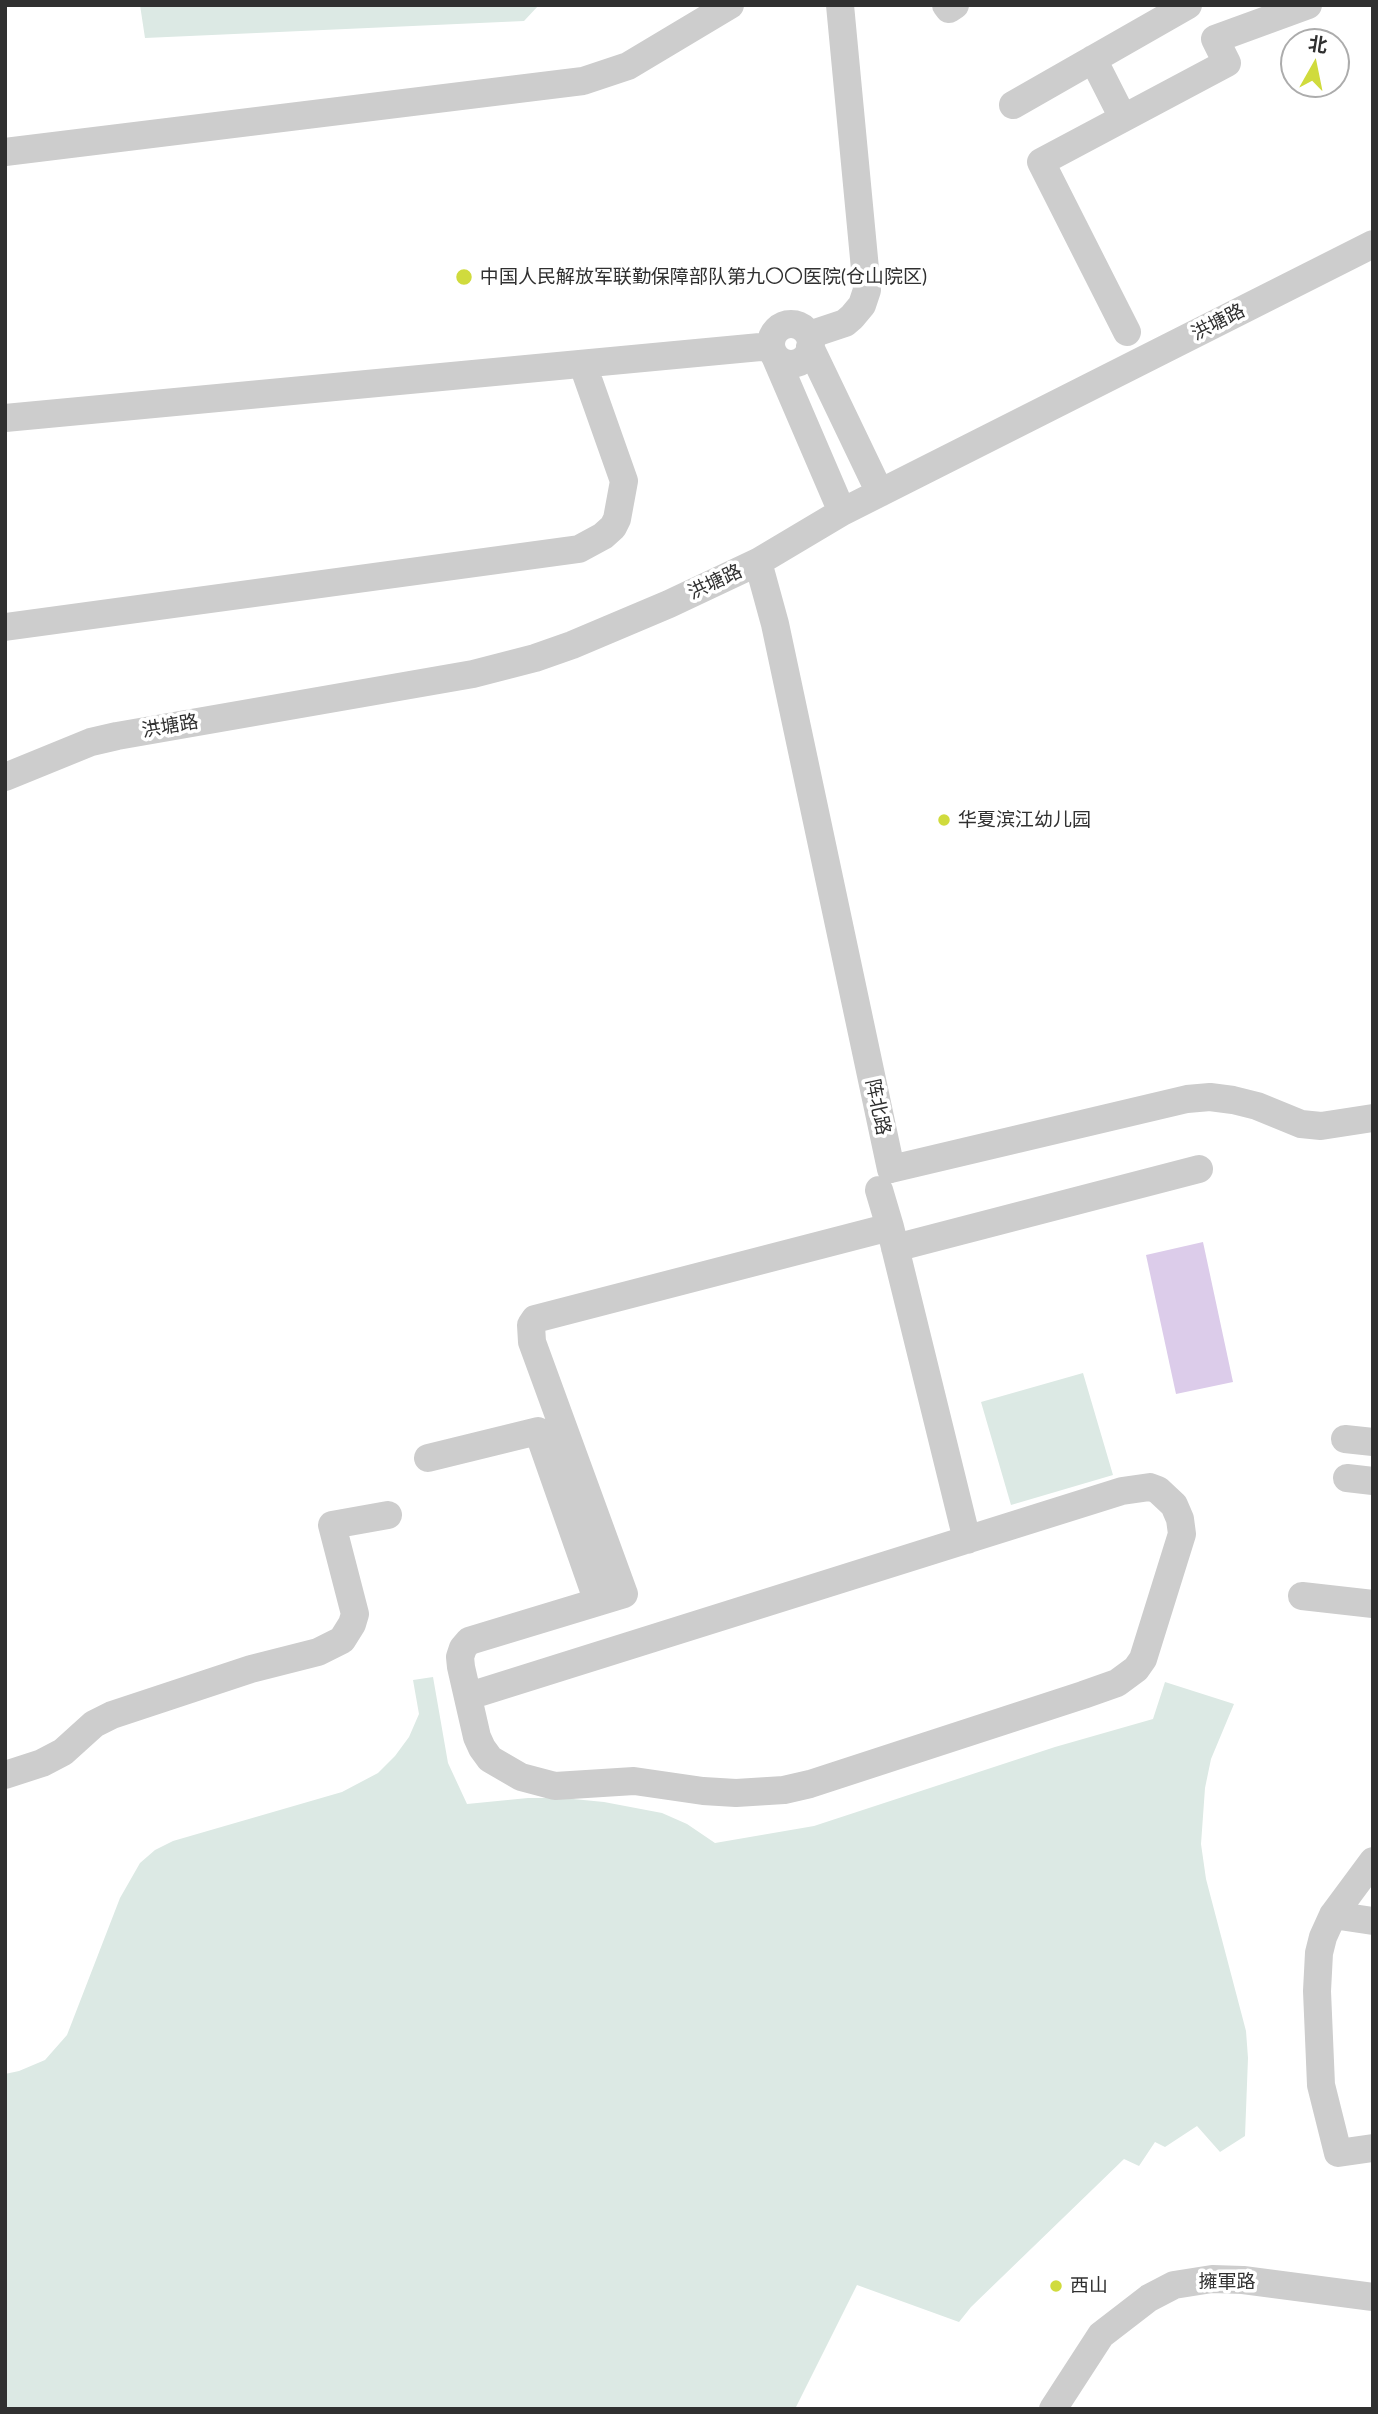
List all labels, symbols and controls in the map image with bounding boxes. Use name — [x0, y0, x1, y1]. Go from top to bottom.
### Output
north arrow — [1280, 28, 1350, 98]
text: 北 — [1307, 31, 1329, 57]
place label: 中国人民解放军联勤保障部队第九〇〇医院(仓山院区) — [480, 266, 927, 288]
marker: 中国人民解放军联勤保障部队第九〇〇医院(仓山院区) — [454, 267, 474, 287]
street label: 洪塘路 — [1187, 299, 1249, 345]
street label: 洪塘路 — [684, 560, 746, 604]
street label: 洪塘路 — [140, 710, 200, 742]
place label: 华夏滨江幼儿园 — [958, 809, 1091, 831]
marker: 华夏滨江幼儿园 — [936, 812, 952, 828]
street label: 阵北路 — [861, 1077, 895, 1137]
street label: 擁軍路 — [1199, 2271, 1255, 2293]
place label: 西山 — [1070, 2275, 1108, 2297]
marker: 西山 — [1048, 2278, 1064, 2294]

